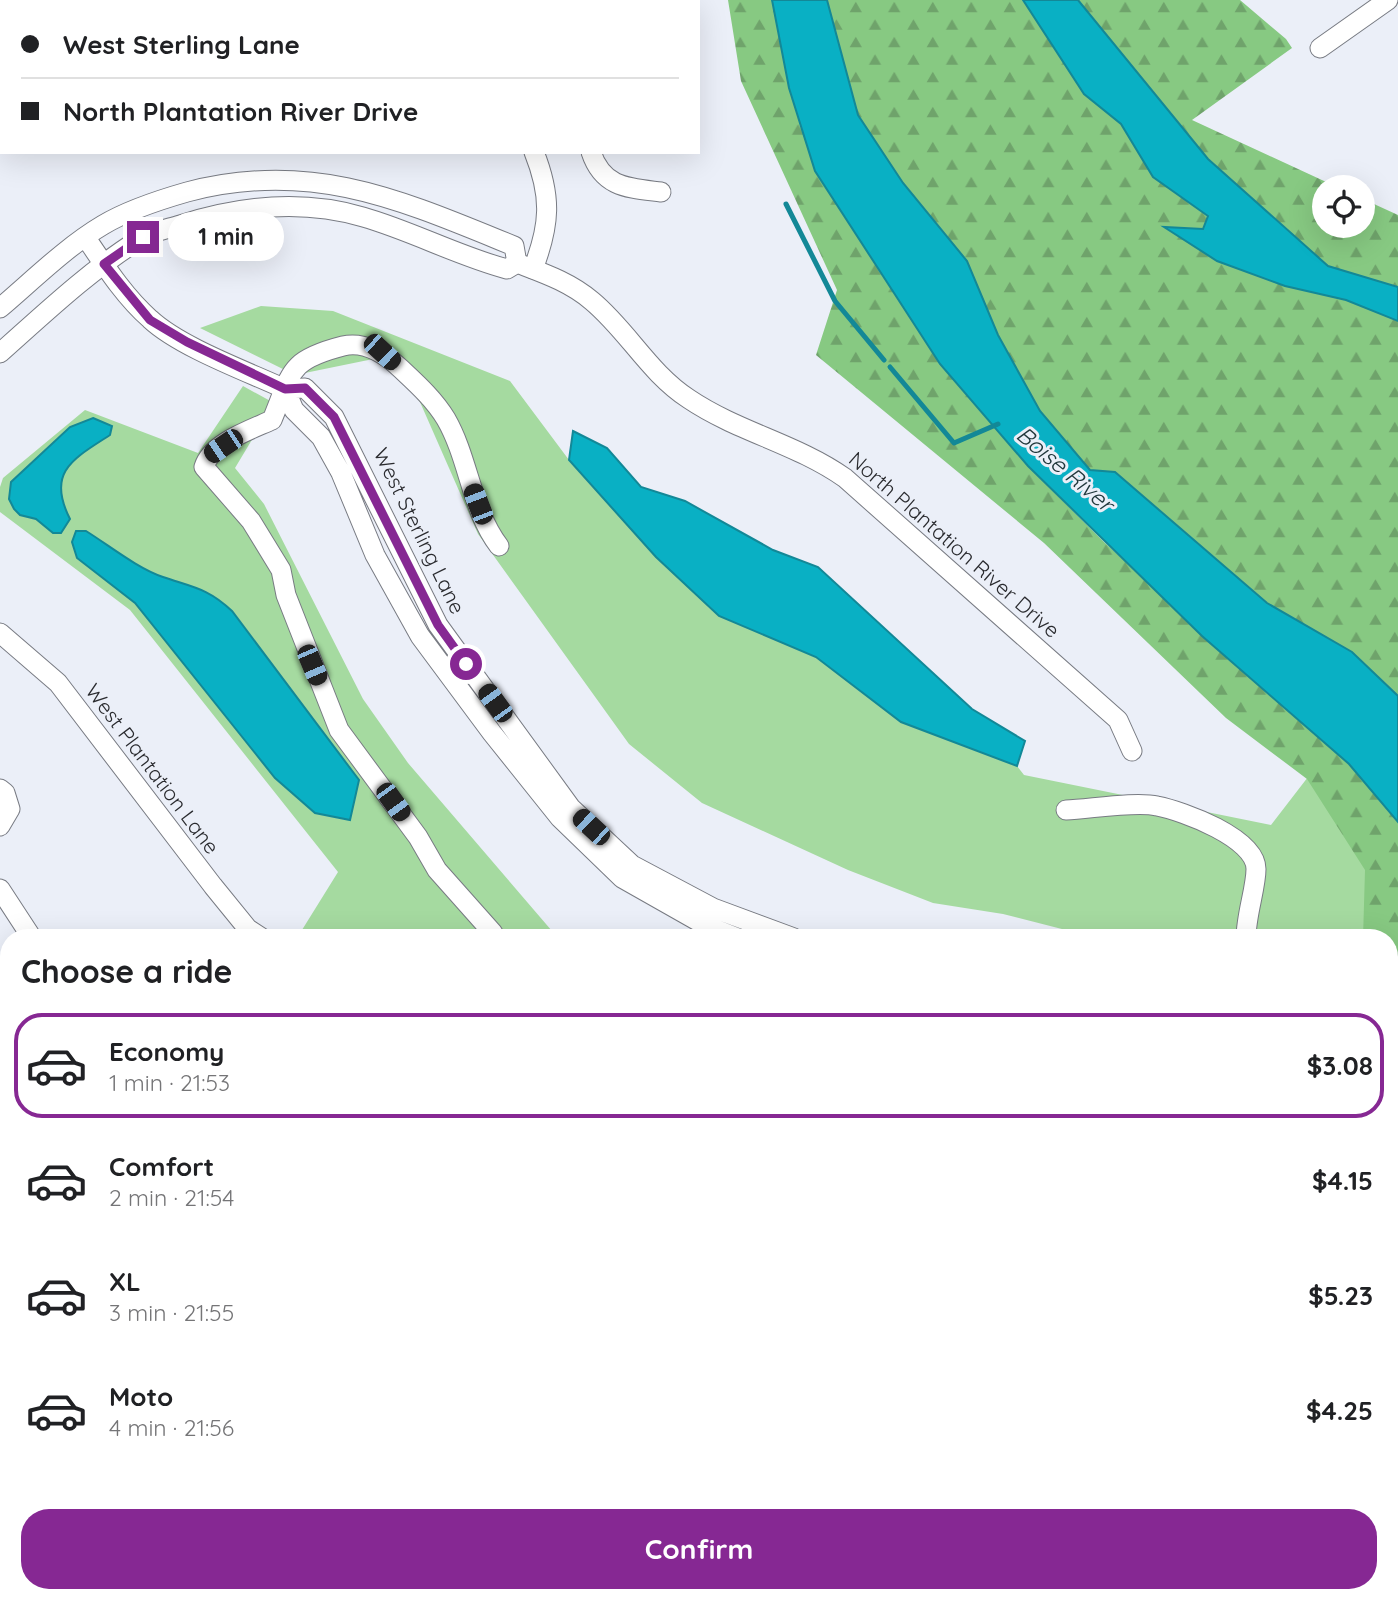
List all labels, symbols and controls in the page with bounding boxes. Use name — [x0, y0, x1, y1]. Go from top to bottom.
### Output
text: West Sterling Lane — [63, 28, 300, 61]
text: North Plantation River Drive — [63, 95, 418, 128]
map controls — [1312, 175, 1375, 238]
button: locate — [1312, 175, 1375, 238]
callout: 1 min — [168, 212, 283, 262]
route end — [127, 221, 159, 253]
text: 1 min — [198, 222, 254, 251]
car — [360, 330, 405, 374]
water label: Boise River — [1011, 420, 1122, 520]
car — [200, 426, 247, 466]
street label: West Sterling Lane — [368, 443, 471, 618]
street label: North Plantation River Drive — [844, 446, 1065, 643]
car — [461, 481, 496, 527]
car — [295, 642, 330, 688]
route start — [450, 648, 482, 680]
street label: West Plantation Lane — [80, 678, 225, 859]
car — [475, 680, 516, 726]
car — [373, 779, 414, 825]
car — [569, 805, 614, 849]
text: Choose a ride — [21, 951, 233, 991]
icon: car — [25, 1034, 88, 1097]
text: Economy — [109, 1035, 224, 1068]
text: $3.08 — [1307, 1049, 1373, 1082]
text: 1 min · 21:53 — [109, 1068, 230, 1097]
icon: car — [25, 1149, 88, 1212]
text: Comfort — [109, 1150, 214, 1183]
text: $4.15 — [1312, 1164, 1373, 1197]
text: 2 min · 21:54 — [109, 1183, 234, 1212]
icon: car — [25, 1264, 88, 1327]
text: XL — [109, 1265, 141, 1298]
text: $5.23 — [1308, 1279, 1373, 1312]
text: 3 min · 21:55 — [109, 1298, 234, 1327]
icon: car — [25, 1379, 88, 1442]
text: Moto — [109, 1380, 173, 1413]
text: $4.25 — [1306, 1394, 1373, 1427]
text: 4 min · 21:56 — [109, 1413, 234, 1442]
button: Confirm — [21, 1509, 1377, 1589]

